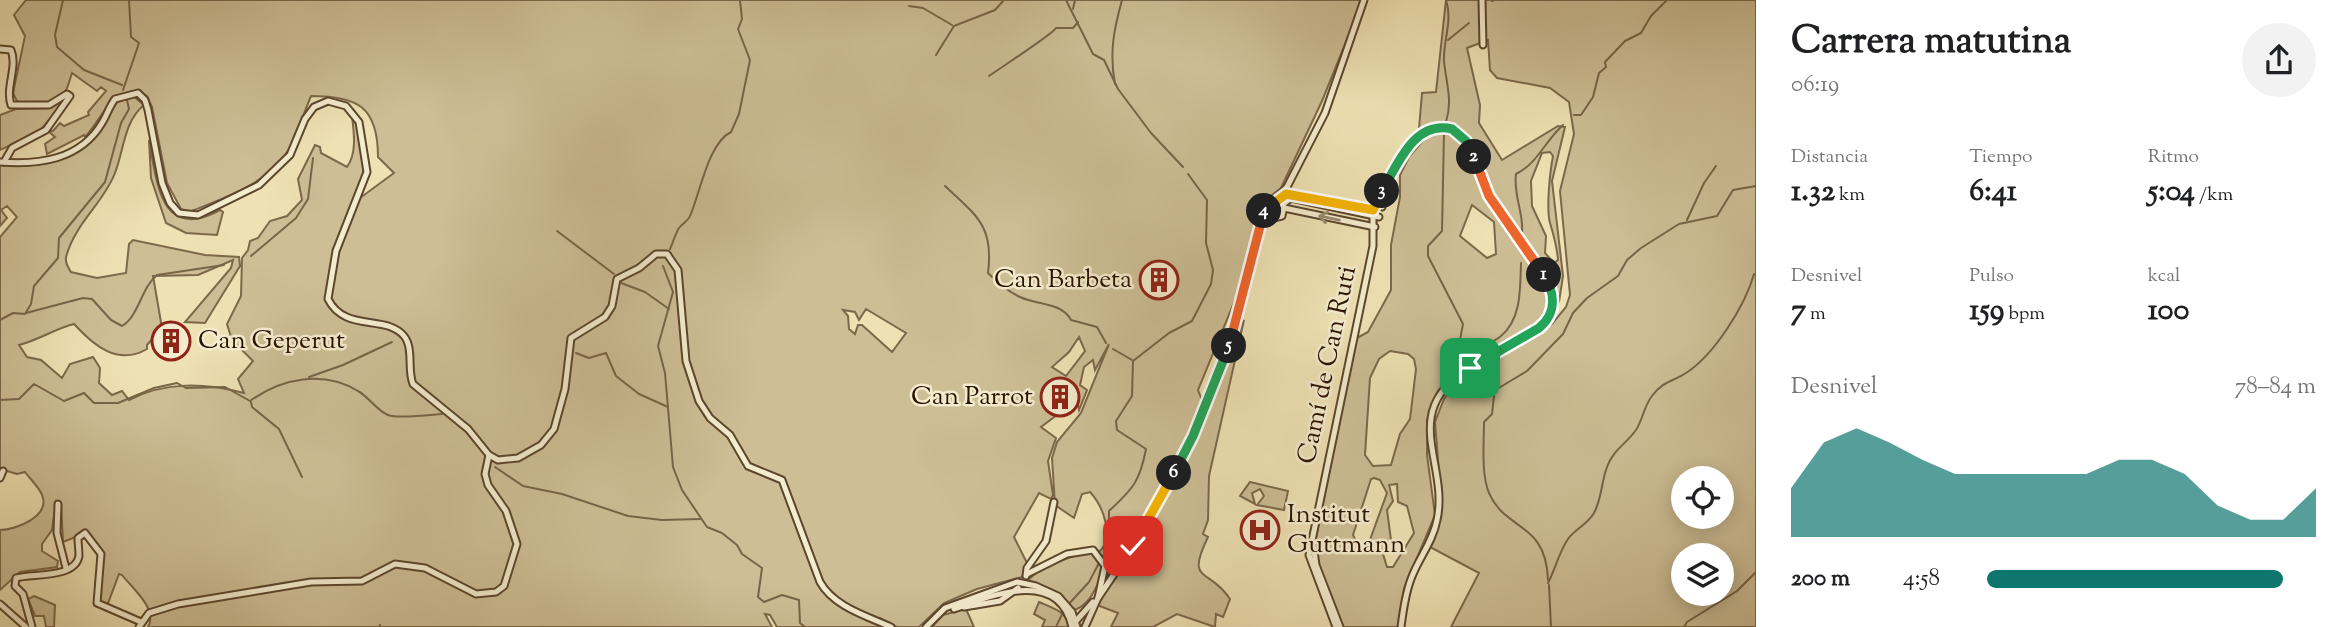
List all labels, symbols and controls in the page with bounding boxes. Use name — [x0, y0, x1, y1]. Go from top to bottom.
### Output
text: Carrera matutina — [1791, 16, 2071, 70]
button: share — [2242, 23, 2316, 97]
text: 06:19 — [1791, 69, 1839, 102]
pin: 2 — [1456, 140, 1492, 174]
text: 2 — [1469, 143, 1478, 170]
text: Distancia — [1791, 144, 1868, 171]
text: Tiempo — [1969, 144, 2032, 171]
text: Ritmo — [2148, 144, 2199, 171]
text: 1.32 — [1791, 171, 1835, 214]
text: 6:41 — [1969, 171, 2017, 214]
text: 5:04 — [2148, 171, 2195, 214]
pin: 3 — [1364, 174, 1400, 208]
text: 3 — [1378, 177, 1385, 204]
text: km — [1835, 182, 1865, 209]
text: /km — [2195, 182, 2233, 209]
pin: 4 — [1246, 194, 1282, 228]
text: 4 — [1259, 197, 1268, 224]
one-way arrow — [1318, 210, 1341, 224]
pin: 1 — [1526, 258, 1562, 292]
building icon: Can Barbeta — [1138, 259, 1180, 301]
text: 1 — [1540, 261, 1547, 288]
place label: Can Barbeta — [994, 262, 1132, 299]
street label: Camí de Can Ruti — [1289, 262, 1367, 468]
text: Desnivel — [1791, 263, 1862, 290]
text: Pulso — [1969, 263, 2014, 290]
text: kcal — [2148, 263, 2180, 290]
text: 7 — [1791, 290, 1806, 333]
text: 159 — [1969, 290, 2004, 333]
text: 100 — [2148, 290, 2189, 333]
text: m — [1806, 301, 1826, 328]
text: bpm — [2004, 301, 2045, 328]
building icon: Can Geperut — [150, 320, 192, 362]
place label: Can Geperut — [198, 323, 345, 360]
pin: 5 — [1212, 328, 1246, 364]
text: 5 — [1225, 332, 1232, 359]
pin — [1440, 338, 1500, 398]
icon: arrive — [1451, 349, 1489, 387]
text: Desnivel — [1791, 371, 1877, 404]
text: 78–84 m — [2235, 371, 2316, 404]
building icon: Can Parrot — [1039, 376, 1081, 418]
place label: Can Parrot — [911, 379, 1033, 416]
pin: 6 — [1156, 456, 1192, 490]
text: 6 — [1169, 459, 1178, 486]
map controls — [1671, 466, 1734, 606]
button: locate — [1671, 466, 1734, 529]
place label: Institut Guttmann — [1287, 497, 1405, 564]
hospital icon: Institut Guttmann — [1239, 509, 1281, 551]
pin — [1103, 516, 1163, 576]
icon: check — [1114, 527, 1152, 565]
button: layers — [1671, 543, 1734, 606]
text: 200 m — [1791, 563, 1850, 596]
text: 4:58 — [1903, 563, 1940, 596]

